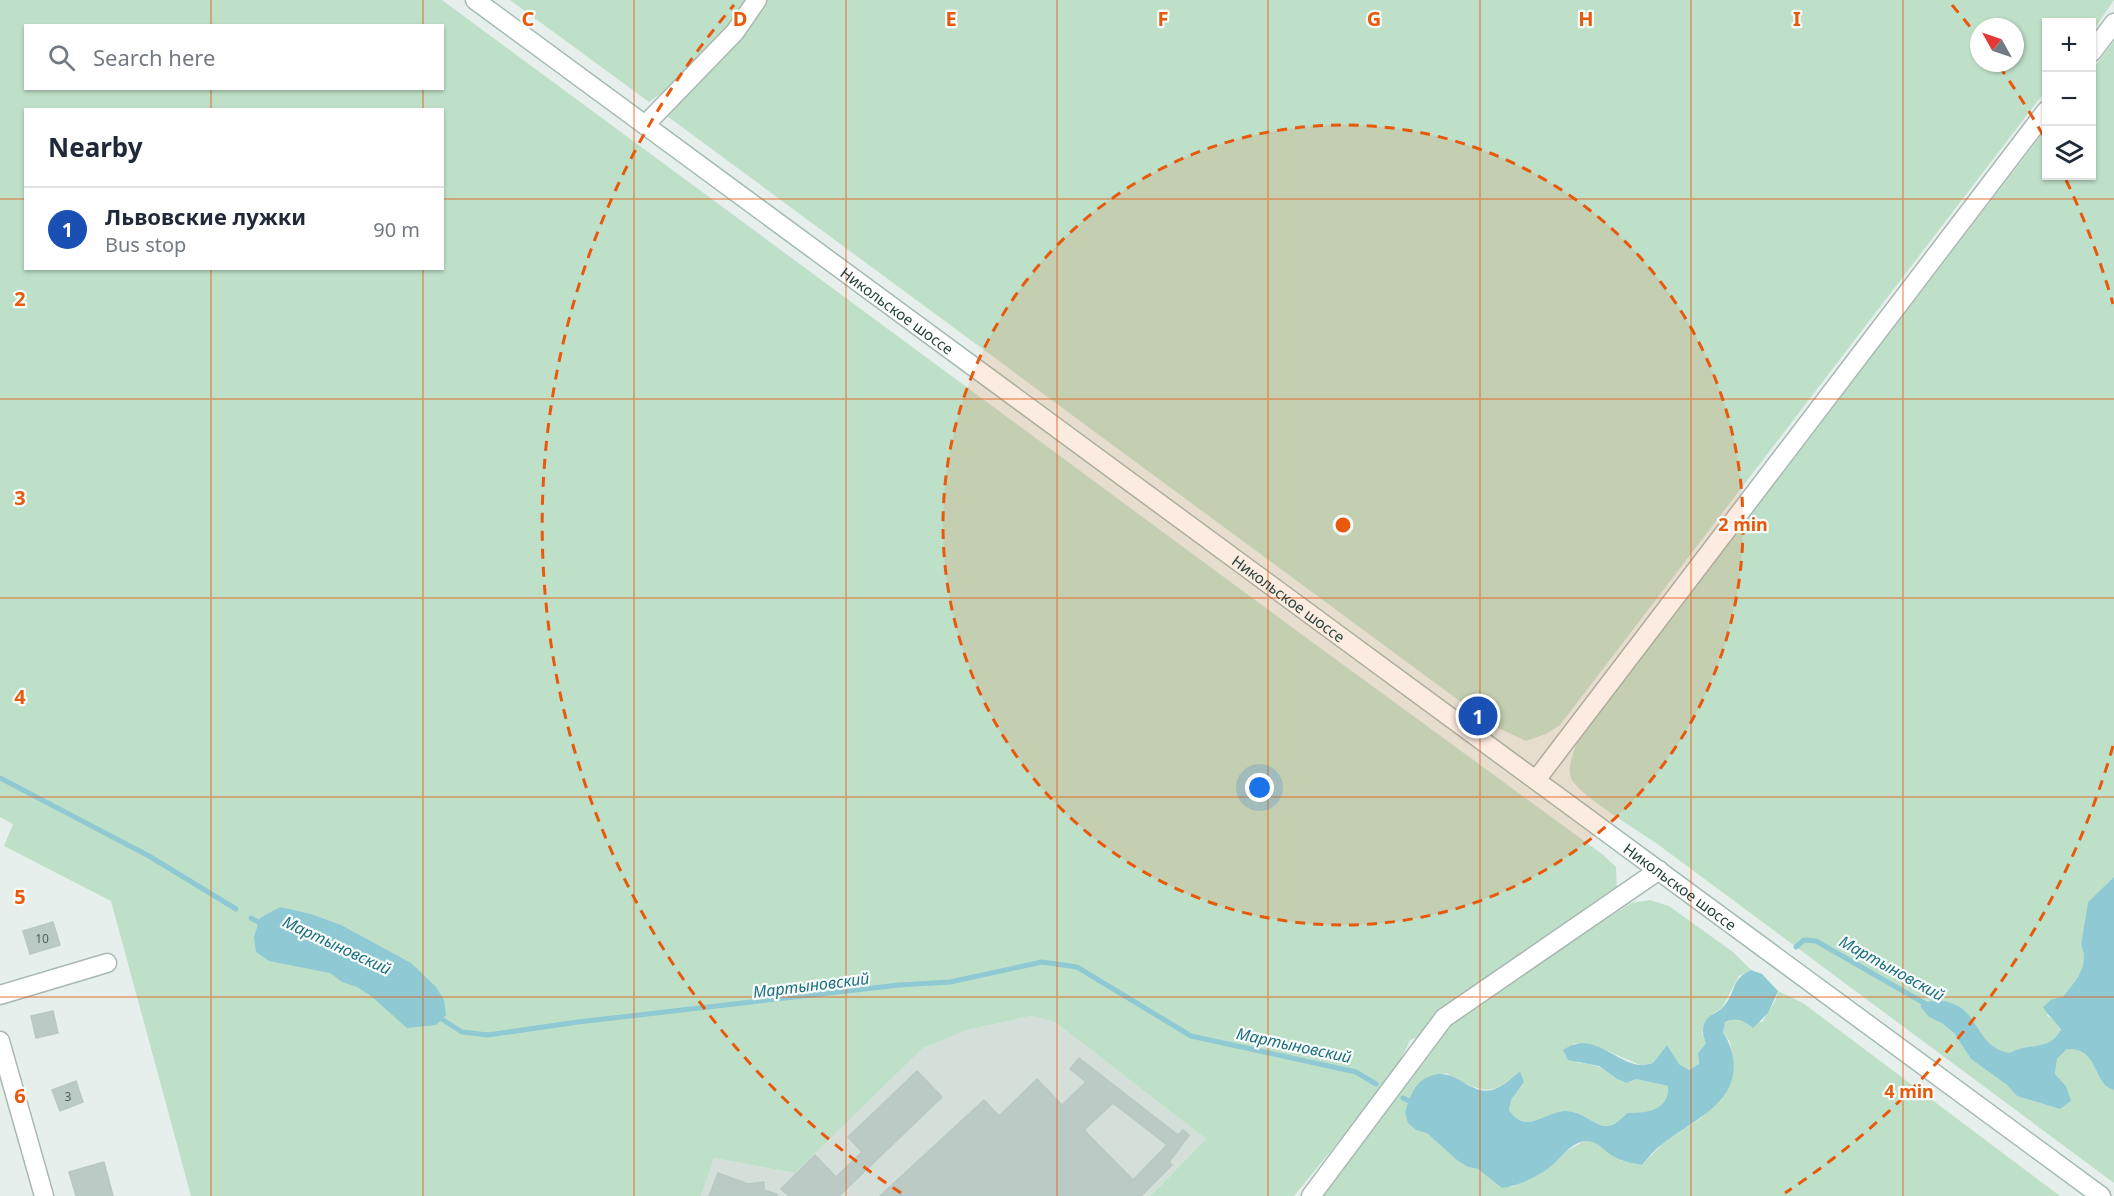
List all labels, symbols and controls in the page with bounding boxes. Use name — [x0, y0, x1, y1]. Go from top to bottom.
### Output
text: C — [522, 5, 535, 32]
text: D — [733, 5, 747, 32]
text: E — [945, 5, 957, 32]
text: F — [1158, 5, 1168, 32]
text: G — [1367, 5, 1381, 32]
text: H — [1578, 5, 1594, 32]
text: I — [1793, 5, 1801, 32]
north arrow — [1970, 18, 2024, 72]
map controls — [2042, 18, 2096, 180]
button: + — [2042, 18, 2096, 72]
search box — [24, 24, 444, 90]
icon: search — [45, 41, 78, 74]
text: Search here — [93, 42, 215, 72]
button: − — [2042, 72, 2096, 126]
button: layers — [2042, 126, 2096, 180]
text: Nearby — [48, 129, 143, 165]
text: Львовские лужки — [105, 201, 306, 231]
text: 1 — [62, 216, 73, 243]
text: 90 m — [373, 216, 420, 243]
text: Bus stop — [105, 231, 186, 258]
street label: Никольское шоссе — [837, 262, 958, 359]
text: 2 — [14, 285, 26, 312]
text: 3 — [14, 484, 26, 511]
text: 2 min — [1718, 512, 1768, 536]
centre of rings — [1333, 515, 1353, 535]
street label: Никольское шоссе — [1228, 550, 1349, 647]
text: 4 — [14, 683, 26, 710]
pin: 1 — [1458, 694, 1498, 738]
your location — [1245, 773, 1274, 802]
street label: Никольское шоссе — [1620, 838, 1741, 935]
text: 5 — [14, 883, 26, 910]
water label: Мартыновский — [279, 910, 395, 980]
house number: 10 — [35, 930, 49, 947]
water label: Мартыновский — [1836, 930, 1948, 1006]
water label: Мартыновский — [752, 967, 870, 1003]
water label: Мартыновский — [1234, 1022, 1354, 1068]
text: 4 min — [1884, 1079, 1934, 1103]
text: 6 — [14, 1082, 26, 1109]
house number: 3 — [65, 1088, 72, 1105]

